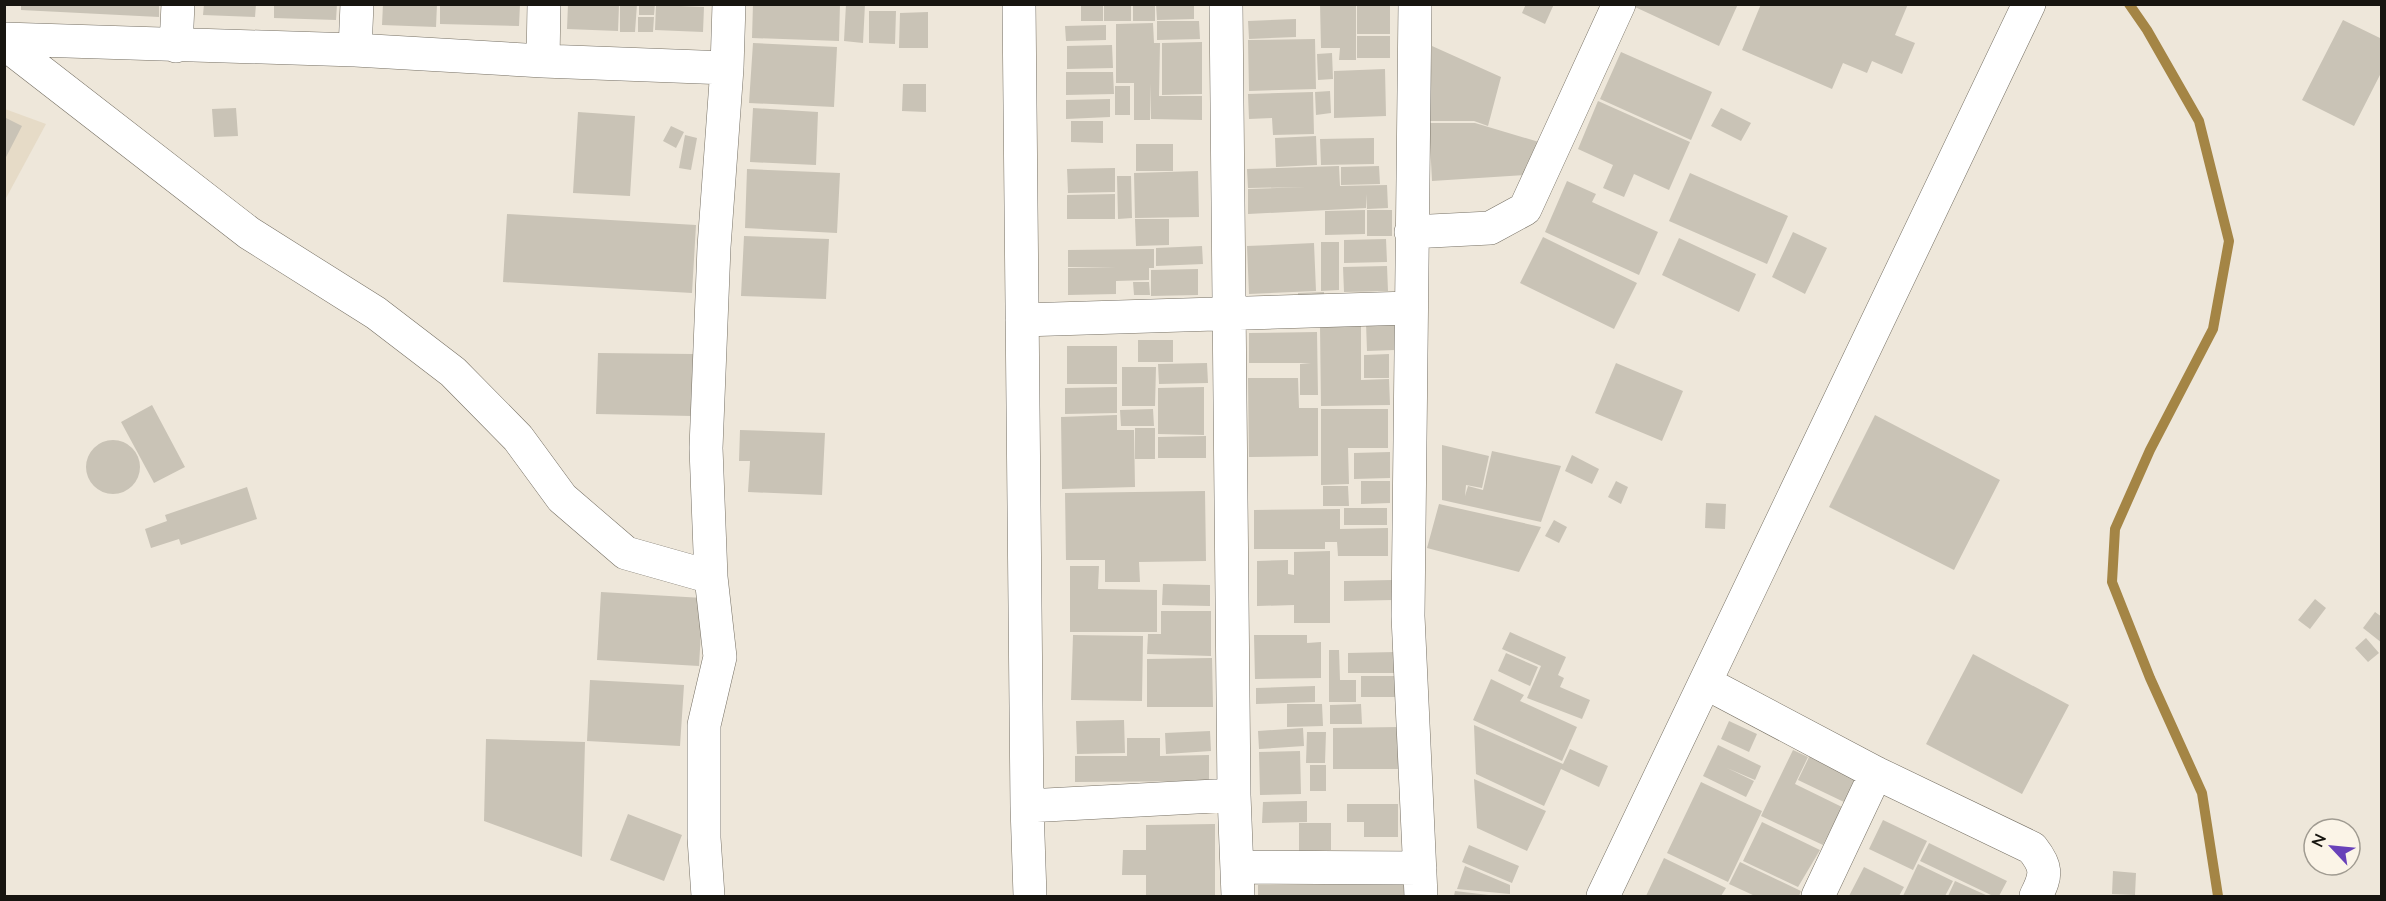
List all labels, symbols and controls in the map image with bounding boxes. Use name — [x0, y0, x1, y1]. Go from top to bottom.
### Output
north arrow — [2302, 817, 2362, 877]
text: N — [2307, 831, 2329, 850]

